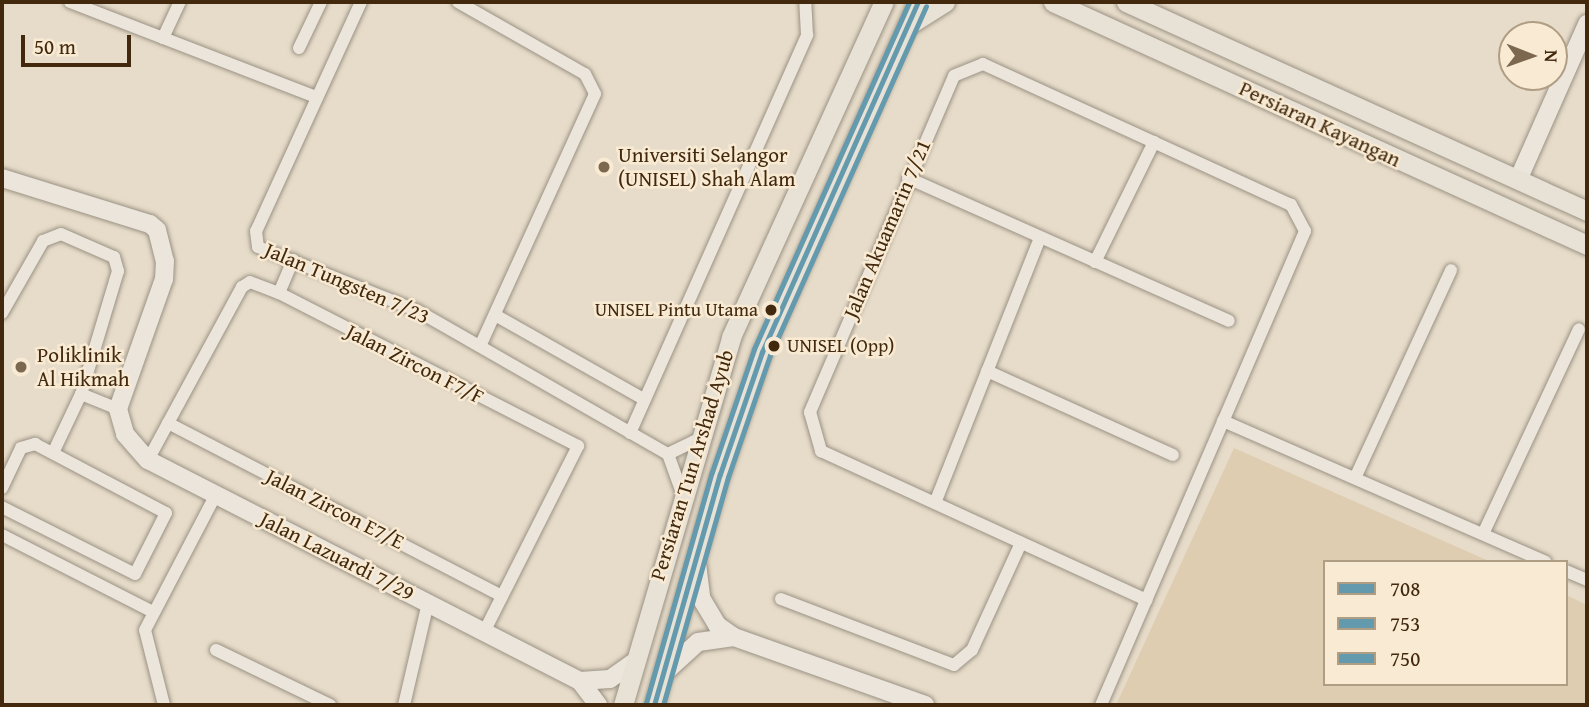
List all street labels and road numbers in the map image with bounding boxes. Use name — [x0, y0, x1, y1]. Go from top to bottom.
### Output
street label: Persiaran Kayangan — [1235, 76, 1405, 172]
street label: Jalan Akuamarin 7/21 — [838, 136, 936, 322]
street label: Jalan Tungsten 7/23 — [261, 237, 433, 329]
street label: Jalan Zircon F7/F — [342, 318, 488, 410]
street label: Persiaran Tun Arshad Ayub — [645, 347, 739, 583]
street label: Jalan Zircon E7/E — [262, 463, 408, 555]
street label: Jalan Lazuardi 7/29 — [256, 506, 418, 606]

